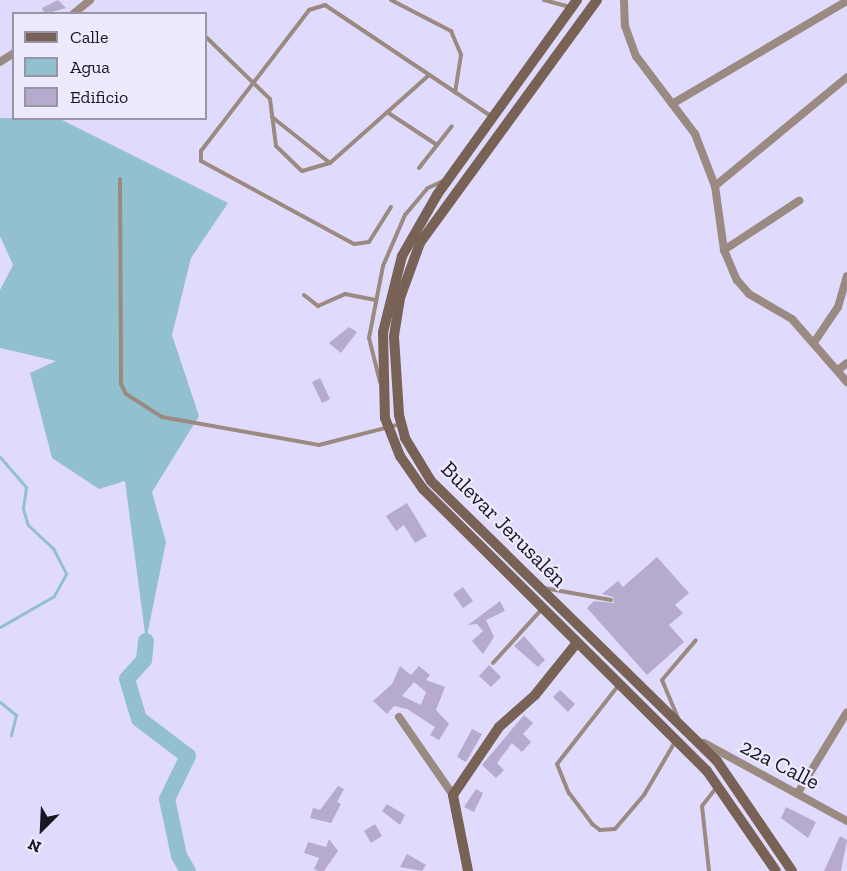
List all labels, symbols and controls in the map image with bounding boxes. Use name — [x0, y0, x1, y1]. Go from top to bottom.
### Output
legend — [12, 12, 207, 120]
text: Calle — [70, 26, 108, 48]
text: Agua — [70, 56, 110, 78]
text: Edificio — [70, 86, 128, 108]
street label: Bulevar Jerusalén — [435, 455, 573, 593]
street label: 22a Calle — [736, 733, 824, 795]
north arrow — [12, 799, 72, 859]
text: N — [25, 835, 44, 857]

